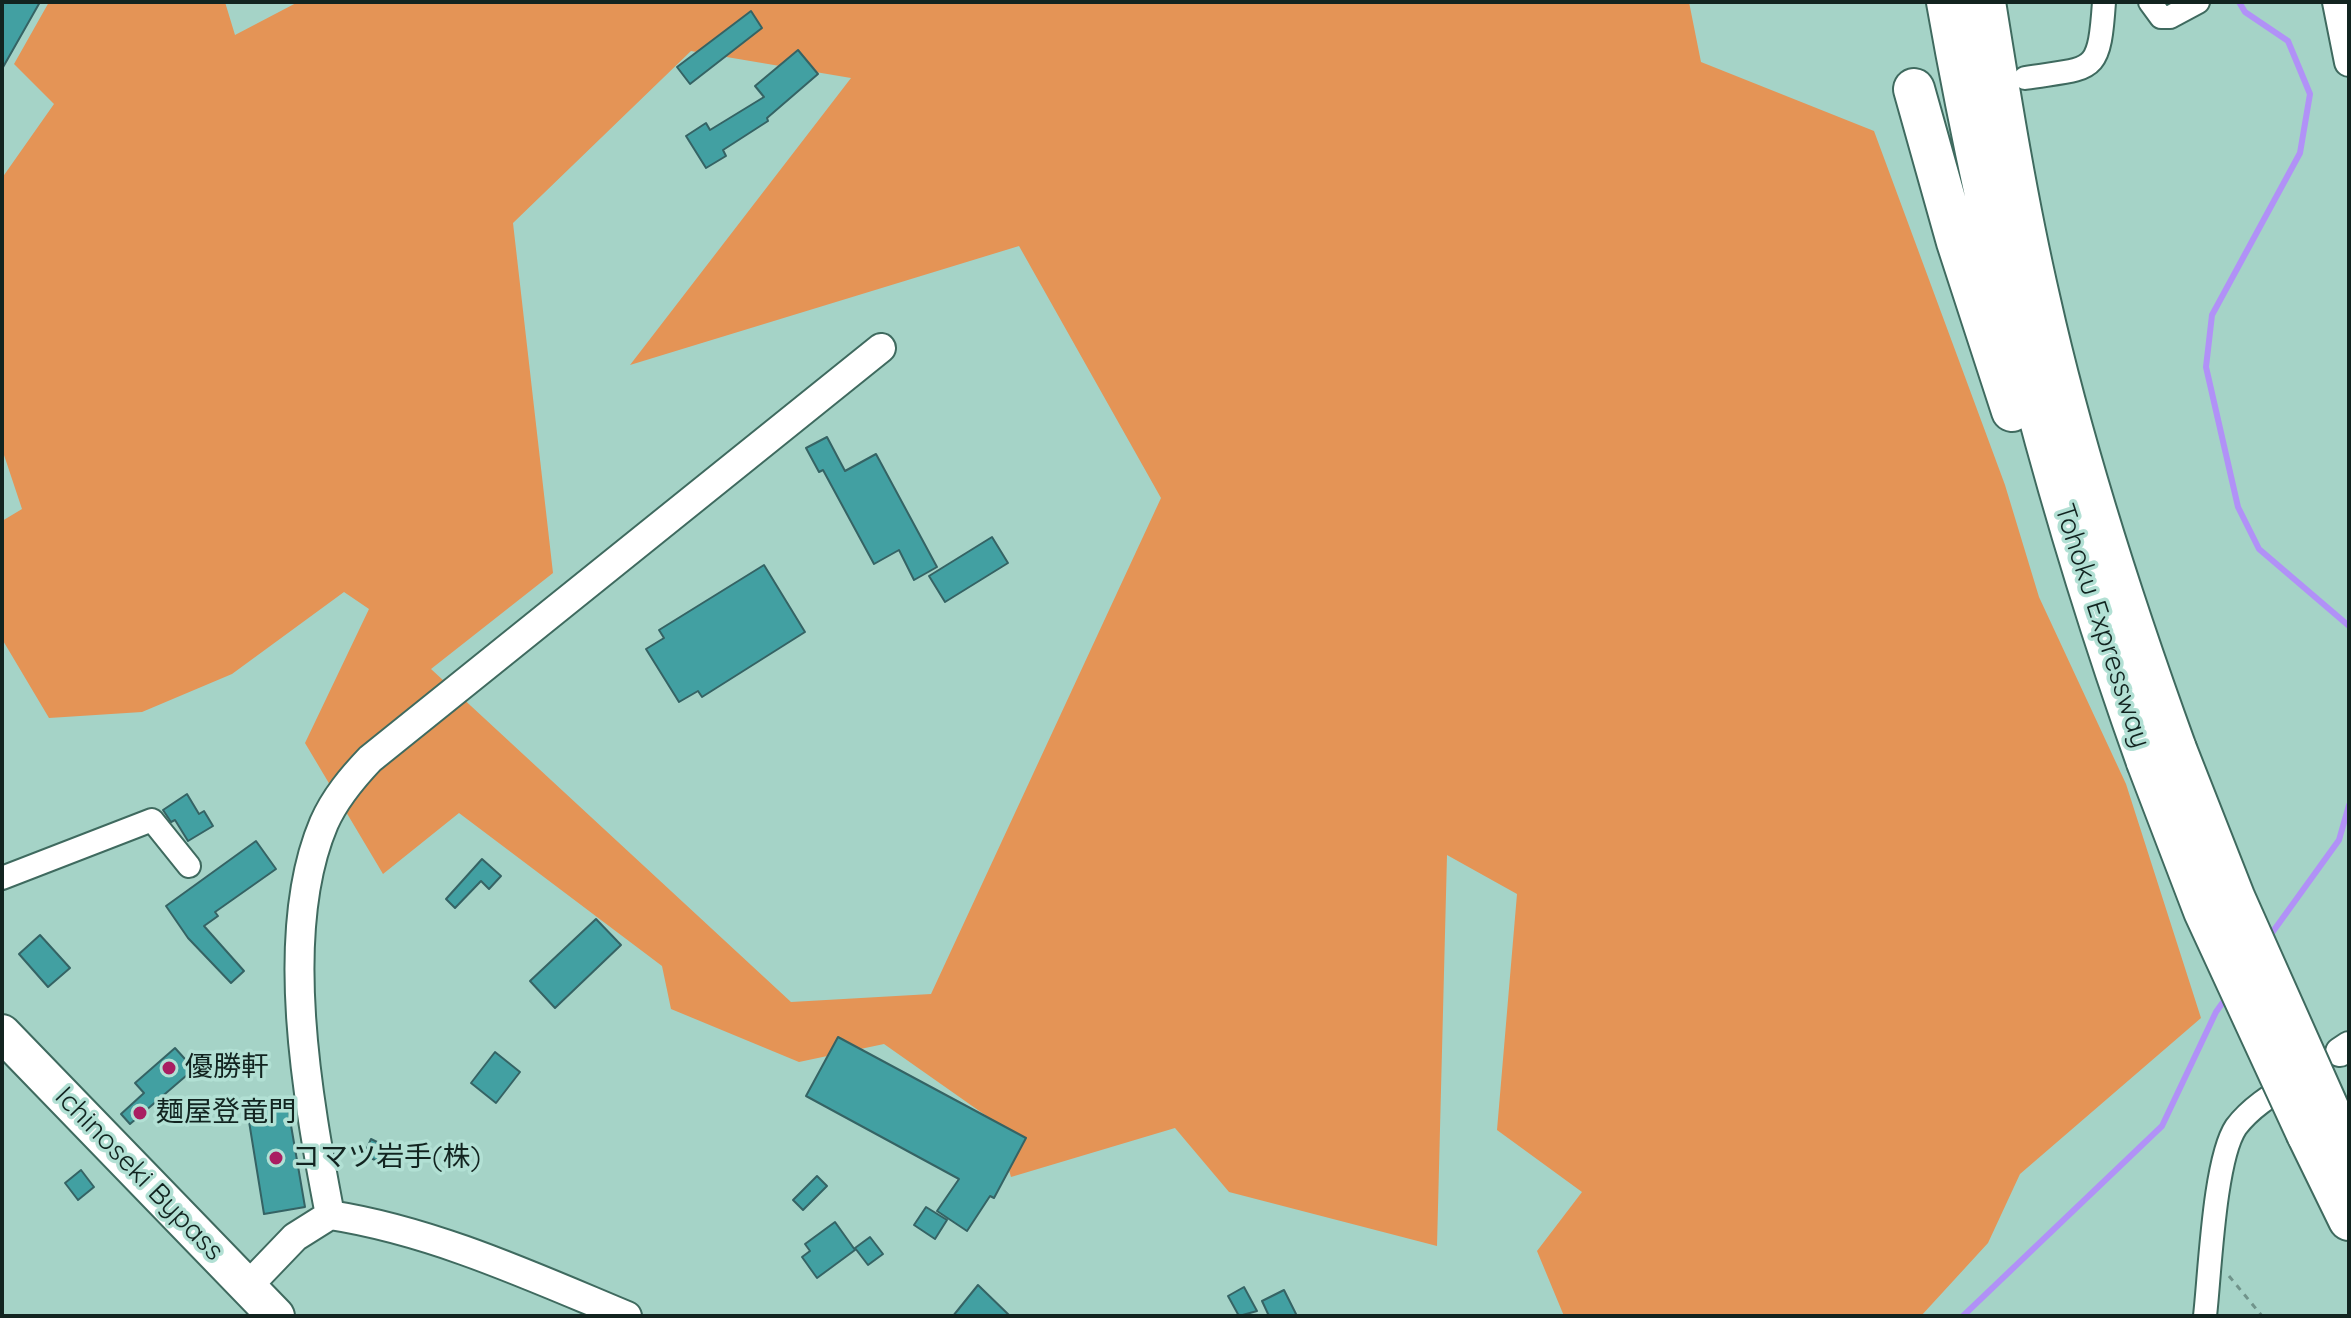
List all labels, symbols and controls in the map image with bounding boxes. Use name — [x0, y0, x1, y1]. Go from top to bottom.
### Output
street label: Tohoku Expressway — [2047, 500, 2157, 752]
place label: 優勝軒 — [185, 1051, 269, 1085]
marker: 優勝軒 — [160, 1059, 178, 1077]
street label: Ichinoseki Bypass — [48, 1080, 230, 1268]
place label: 麺屋登竜門 — [156, 1096, 296, 1130]
marker: 麺屋登竜門 — [131, 1104, 149, 1122]
place label: コマツ岩手(株) — [292, 1141, 481, 1175]
marker: コマツ岩手(株) — [267, 1149, 285, 1167]

